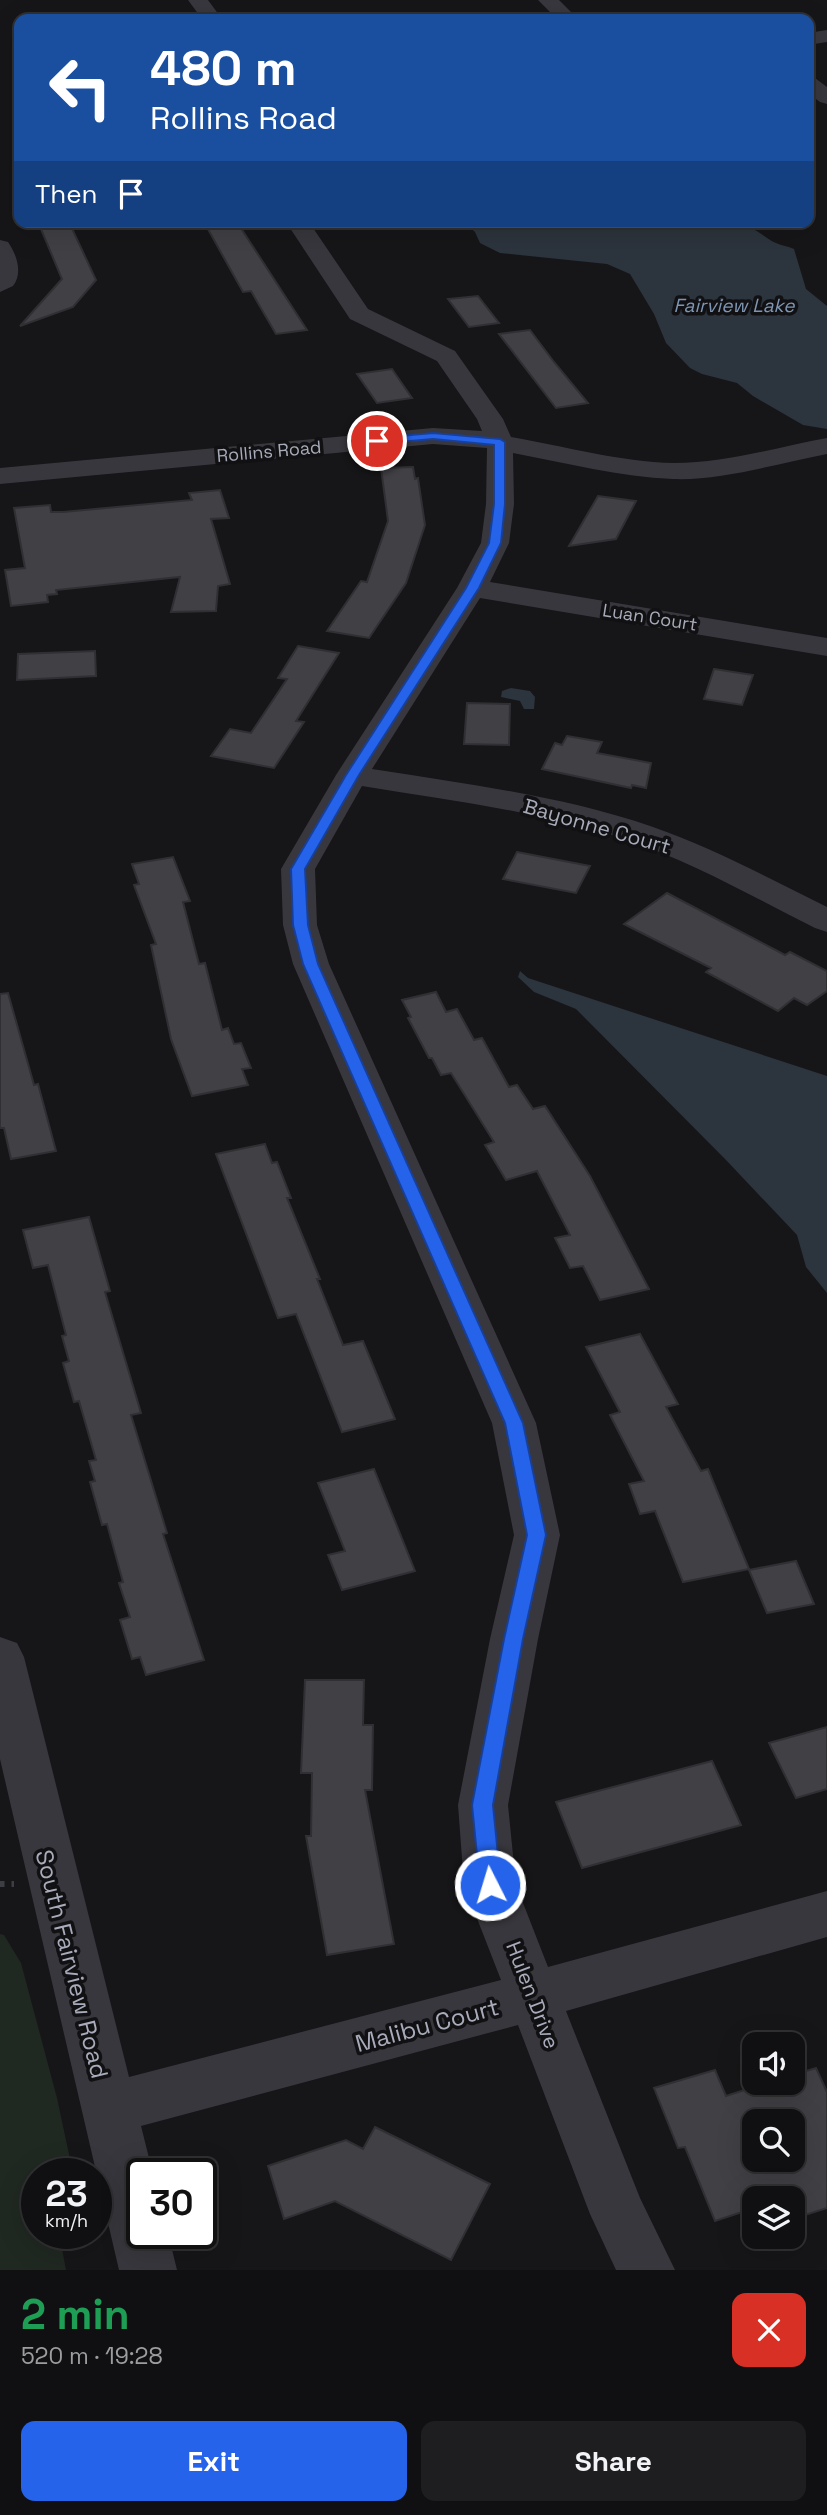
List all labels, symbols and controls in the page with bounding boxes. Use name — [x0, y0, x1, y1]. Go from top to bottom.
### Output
text: 480 m — [150, 37, 297, 99]
icon: left — [35, 42, 126, 133]
text: Rollins Road — [150, 98, 337, 138]
icon: arrive — [112, 175, 150, 213]
text: Then — [35, 177, 98, 211]
water label: Fairview Lake — [673, 293, 795, 318]
pin — [347, 411, 407, 471]
icon: arrive — [358, 422, 396, 460]
street label: Rollins Road — [216, 435, 322, 467]
street label: Luan Court — [601, 598, 699, 636]
street label: Bayonne Court — [520, 792, 674, 860]
street label: South Fairview Road — [29, 1846, 115, 2082]
position arrow — [453, 1848, 527, 1922]
street label: Hulen Drive — [500, 1938, 566, 2052]
street label: Malibu Court — [352, 1991, 502, 2059]
map controls — [742, 2032, 805, 2249]
button: sound — [742, 2032, 805, 2095]
button: search — [742, 2109, 805, 2172]
speed limit sign: 30 — [126, 2158, 217, 2249]
text: 23 — [45, 2172, 88, 2216]
button: layers — [742, 2186, 805, 2249]
text: km/h — [45, 2209, 88, 2232]
text: 2 min — [21, 2288, 130, 2341]
button: close — [732, 2293, 806, 2367]
text: 520 m · 19:28 — [21, 2341, 163, 2371]
button: Exit — [21, 2421, 407, 2501]
button: Share — [421, 2421, 806, 2501]

